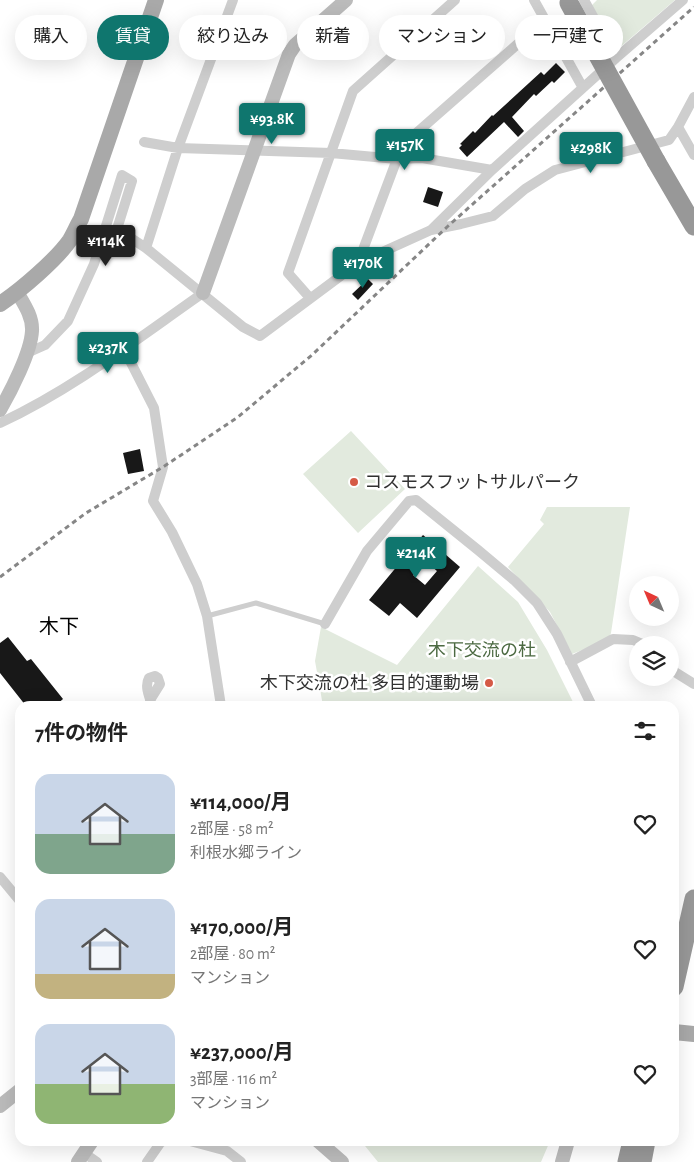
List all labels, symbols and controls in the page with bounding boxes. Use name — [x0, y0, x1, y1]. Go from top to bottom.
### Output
chip: 購入 — [15, 15, 87, 60]
chip: 賃貸 — [97, 15, 169, 60]
chip: 絞り込み — [179, 15, 287, 60]
chip: 新着 — [297, 15, 369, 60]
chip: マンション — [379, 15, 505, 60]
chip: 一戸建て — [515, 15, 623, 60]
pin: ¥93.8K — [231, 102, 313, 145]
text: ¥93.8K — [250, 111, 294, 127]
pin: ¥157K — [370, 128, 440, 171]
pin: ¥298K — [556, 132, 626, 174]
text: ¥157K — [386, 137, 424, 153]
text: ¥298K — [571, 140, 611, 156]
pin: ¥114K — [71, 224, 141, 267]
text: ¥114K — [87, 233, 125, 249]
pin: ¥170K — [328, 246, 398, 289]
text: ¥170K — [344, 255, 382, 271]
pin: ¥237K — [73, 332, 143, 374]
text: ¥237K — [88, 340, 128, 356]
place label: コスモスフットサルパーク — [364, 473, 580, 492]
marker: コスモスフットサルパーク — [348, 476, 360, 488]
pin: ¥214K — [381, 536, 451, 579]
text: ¥214K — [396, 545, 436, 561]
north arrow — [629, 576, 679, 626]
map controls — [629, 576, 679, 686]
district label: 木下 — [39, 616, 79, 637]
button: layers — [629, 636, 679, 686]
park label: 木下交流の杜 — [428, 641, 536, 660]
place label: 木下交流の杜 多目的運動場 — [260, 673, 479, 693]
marker: 木下交流の杜 多目的運動場 — [483, 677, 495, 689]
icon: filters — [631, 717, 659, 745]
text: 7件の物件 — [35, 723, 128, 744]
text: ¥114,000/月 — [190, 792, 291, 813]
icon: home — [75, 794, 135, 854]
icon: heart — [631, 810, 659, 838]
text: 2部屋 · 58 m² — [190, 821, 274, 837]
text: 利根水郷ライン — [190, 845, 302, 861]
text: ¥170,000/月 — [190, 917, 293, 938]
icon: home — [75, 919, 135, 979]
icon: heart — [631, 935, 659, 963]
text: 2部屋 · 80 m² — [190, 946, 275, 962]
text: マンション — [190, 970, 270, 986]
text: ¥237,000/月 — [190, 1042, 294, 1063]
icon: home — [75, 1044, 135, 1104]
icon: heart — [631, 1060, 659, 1088]
text: 3部屋 · 116 m² — [190, 1071, 277, 1087]
text: マンション — [190, 1095, 270, 1111]

